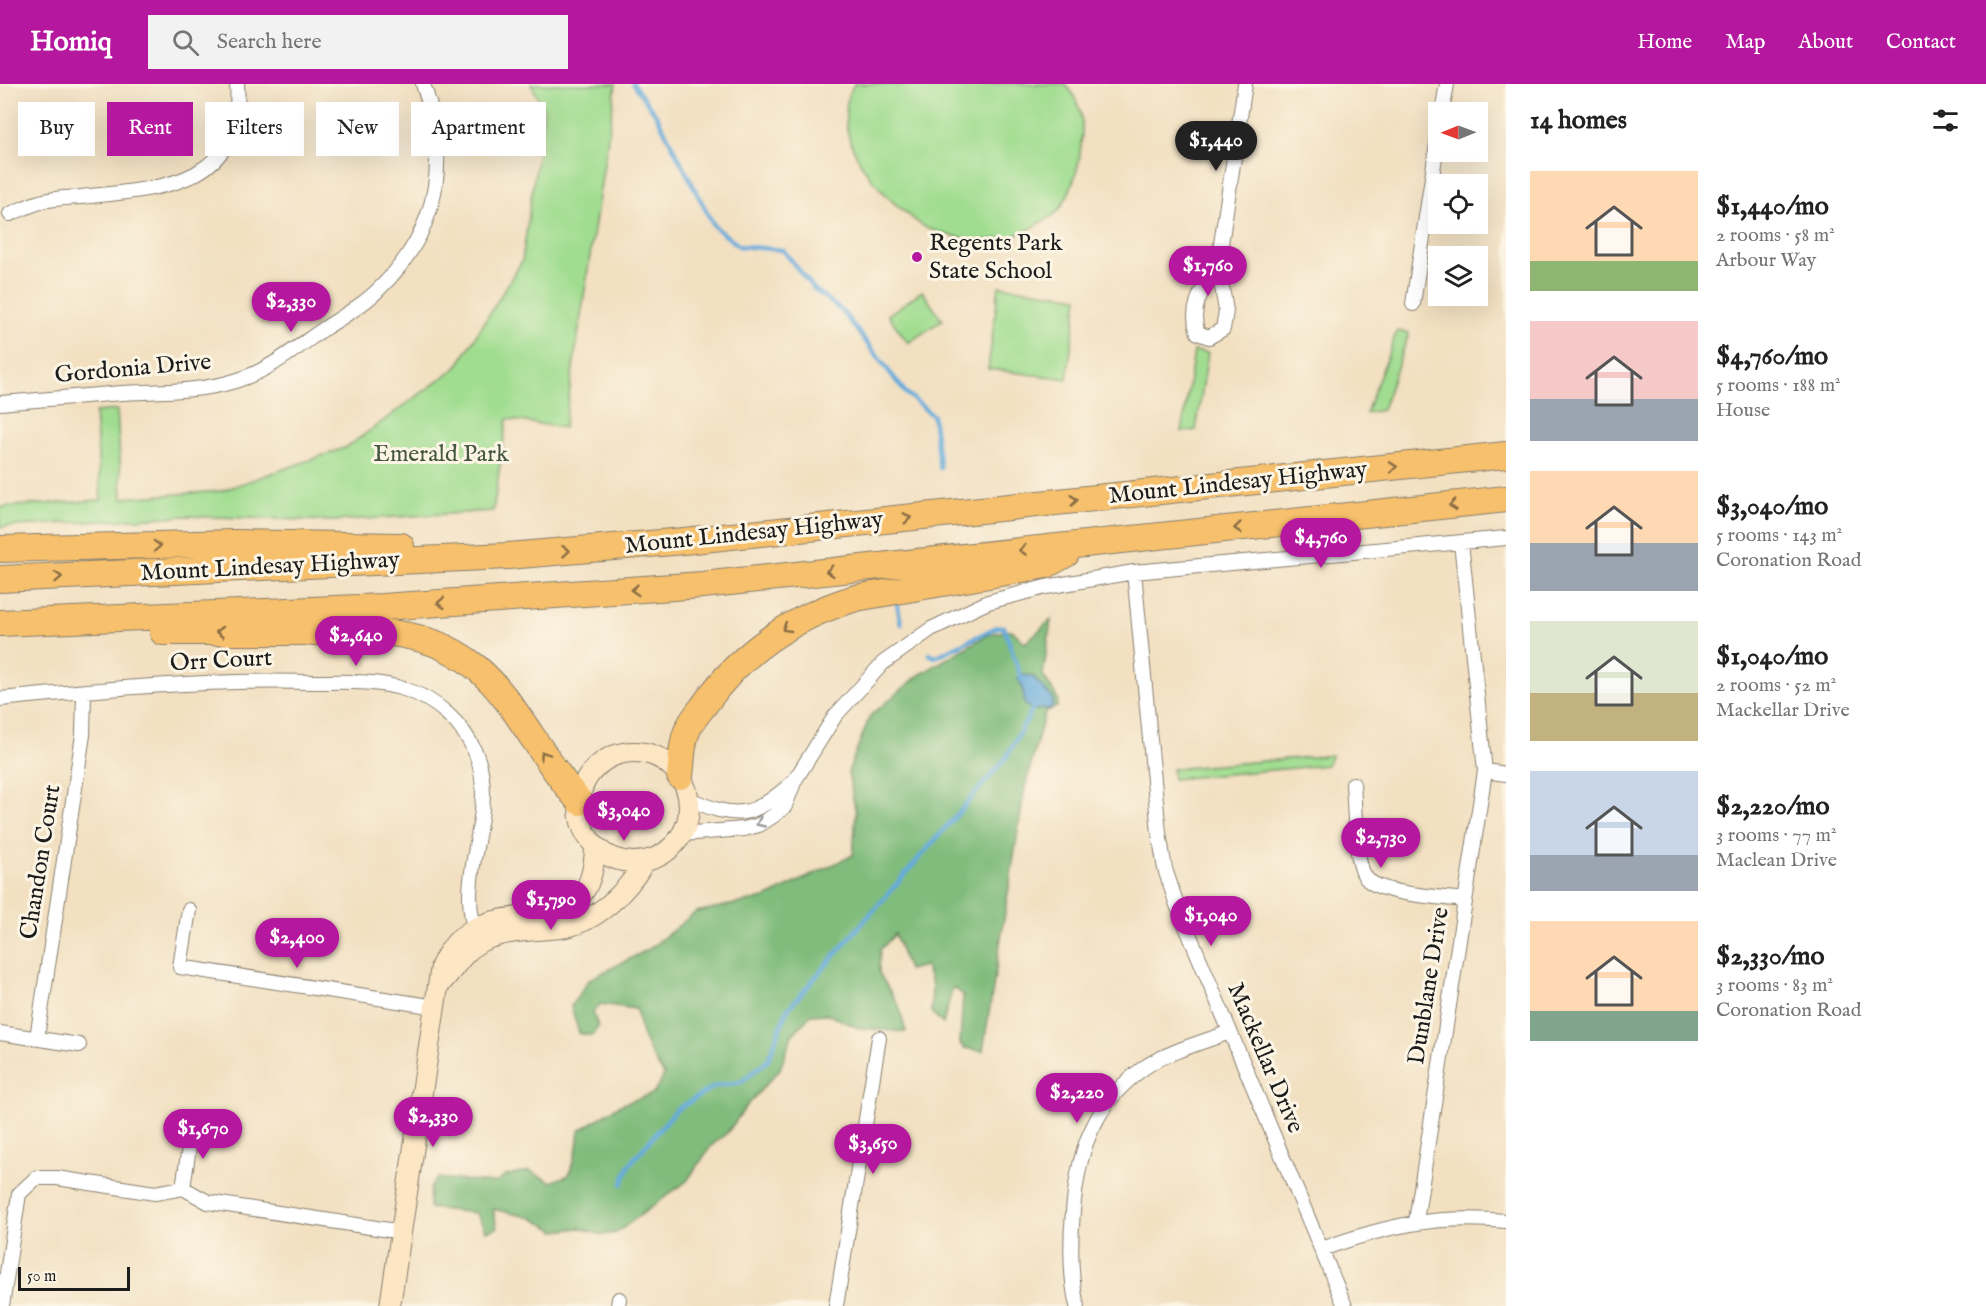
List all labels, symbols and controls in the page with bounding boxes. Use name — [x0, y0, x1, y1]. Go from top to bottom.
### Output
search box — [148, 15, 568, 69]
text: Homiq — [30, 25, 112, 60]
icon: search — [169, 26, 202, 59]
text: Search here — [217, 28, 322, 56]
text: Home — [1637, 29, 1692, 56]
text: Map — [1725, 29, 1765, 56]
text: About — [1798, 29, 1853, 56]
text: Contact — [1886, 29, 1956, 56]
chip: Buy — [18, 102, 95, 156]
chip: Rent — [107, 102, 193, 156]
chip: Filters — [205, 102, 304, 156]
chip: New — [316, 102, 399, 156]
chip: Apartment — [411, 102, 546, 156]
north arrow — [1428, 102, 1488, 162]
map controls — [1428, 102, 1488, 306]
text: 14 homes — [1530, 104, 1627, 137]
icon: filters — [1929, 104, 1962, 137]
pin: $1,440 — [1167, 121, 1265, 172]
text: $1,440 — [1189, 128, 1243, 153]
button: locate — [1428, 174, 1488, 234]
text: $1,440/mo — [1716, 190, 1829, 223]
icon: home — [1578, 195, 1650, 267]
text: 2 rooms · 58 m² — [1716, 223, 1835, 248]
place label: Regents Park State School — [929, 228, 1063, 287]
pin: $1,760 — [1159, 246, 1257, 297]
button: layers — [1428, 246, 1488, 306]
text: Arbour Way — [1716, 248, 1816, 273]
marker: Regents Park State School — [910, 250, 924, 264]
text: $1,760 — [1183, 253, 1233, 278]
pin: $2,330 — [242, 282, 340, 333]
text: $2,330 — [266, 289, 316, 314]
text: $4,760/mo — [1716, 340, 1828, 373]
icon: home — [1578, 345, 1650, 417]
street label: Gordonia Drive — [53, 347, 213, 391]
text: 5 rooms · 188 m² — [1716, 373, 1841, 398]
text: House — [1716, 398, 1770, 423]
park label: Emerald Park — [373, 439, 509, 470]
street label: Mount Lindesay Highway — [1107, 454, 1369, 512]
one-way arrow — [1389, 461, 1398, 474]
text: $3,040/mo — [1716, 490, 1828, 523]
one-way arrow — [1069, 494, 1078, 507]
icon: home — [1578, 495, 1650, 567]
one-way arrow — [1448, 498, 1458, 511]
street label: Mount Lindesay Highway — [623, 504, 885, 562]
one-way arrow — [902, 512, 911, 525]
pin: $4,760 — [1272, 518, 1370, 569]
one-way arrow — [1233, 521, 1242, 534]
text: 5 rooms · 143 m² — [1716, 523, 1842, 548]
text: $4,760 — [1294, 525, 1348, 550]
one-way arrow — [152, 539, 161, 552]
one-way arrow — [1019, 544, 1028, 556]
street label: Mount Lindesay Highway — [140, 545, 401, 589]
one-way arrow — [562, 545, 571, 558]
text: Coronation Road — [1716, 548, 1861, 573]
one-way arrow — [825, 564, 834, 577]
one-way arrow — [54, 570, 63, 583]
one-way arrow — [631, 583, 640, 596]
one-way arrow — [436, 596, 445, 609]
pin: $2,640 — [307, 616, 405, 667]
one-way arrow — [782, 621, 792, 633]
text: $2,640 — [329, 623, 383, 648]
one-way arrow — [215, 626, 224, 638]
text: $1,040/mo — [1716, 640, 1828, 673]
street label: Orr Court — [169, 643, 273, 679]
icon: home — [1578, 645, 1650, 717]
text: 2 rooms · 52 m² — [1716, 673, 1836, 698]
text: Mackellar Drive — [1716, 698, 1850, 723]
one-way arrow — [540, 751, 552, 761]
street label: Chandon Court — [13, 782, 69, 942]
text: $2,220/mo — [1716, 790, 1830, 823]
pin: $3,040 — [575, 791, 673, 842]
icon: home — [1578, 795, 1650, 867]
text: $3,040 — [597, 798, 651, 823]
one-way arrow — [755, 816, 766, 828]
pin: $2,730 — [1332, 818, 1430, 869]
text: 3 rooms · 77 m² — [1716, 823, 1836, 848]
text: $2,730 — [1355, 825, 1407, 850]
text: Maclean Drive — [1716, 848, 1837, 873]
pin: $1,790 — [502, 880, 600, 931]
text: $1,790 — [526, 887, 576, 912]
pin: $1,040 — [1162, 896, 1260, 947]
text: $1,040 — [1184, 903, 1238, 928]
street label: Dunblane Drive — [1401, 905, 1457, 1067]
pin: $2,400 — [248, 918, 346, 969]
text: $2,400 — [269, 925, 325, 950]
text: $2,330/mo — [1716, 940, 1825, 973]
icon: home — [1578, 945, 1650, 1017]
text: 3 rooms · 83 m² — [1716, 973, 1833, 998]
street label: Mackellar Drive — [1219, 978, 1311, 1138]
text: Coronation Road — [1716, 998, 1861, 1023]
pin: $2,220 — [1028, 1073, 1126, 1124]
text: $2,220 — [1050, 1080, 1104, 1105]
pin: $2,330 — [384, 1097, 482, 1148]
text: $2,330 — [408, 1104, 458, 1129]
pin: $1,670 — [154, 1109, 252, 1160]
text: $1,670 — [177, 1116, 229, 1141]
pin: $3,650 — [824, 1124, 922, 1175]
text: $3,650 — [848, 1131, 898, 1156]
scale bar — [18, 1264, 130, 1292]
text: 50 m — [27, 1267, 56, 1287]

